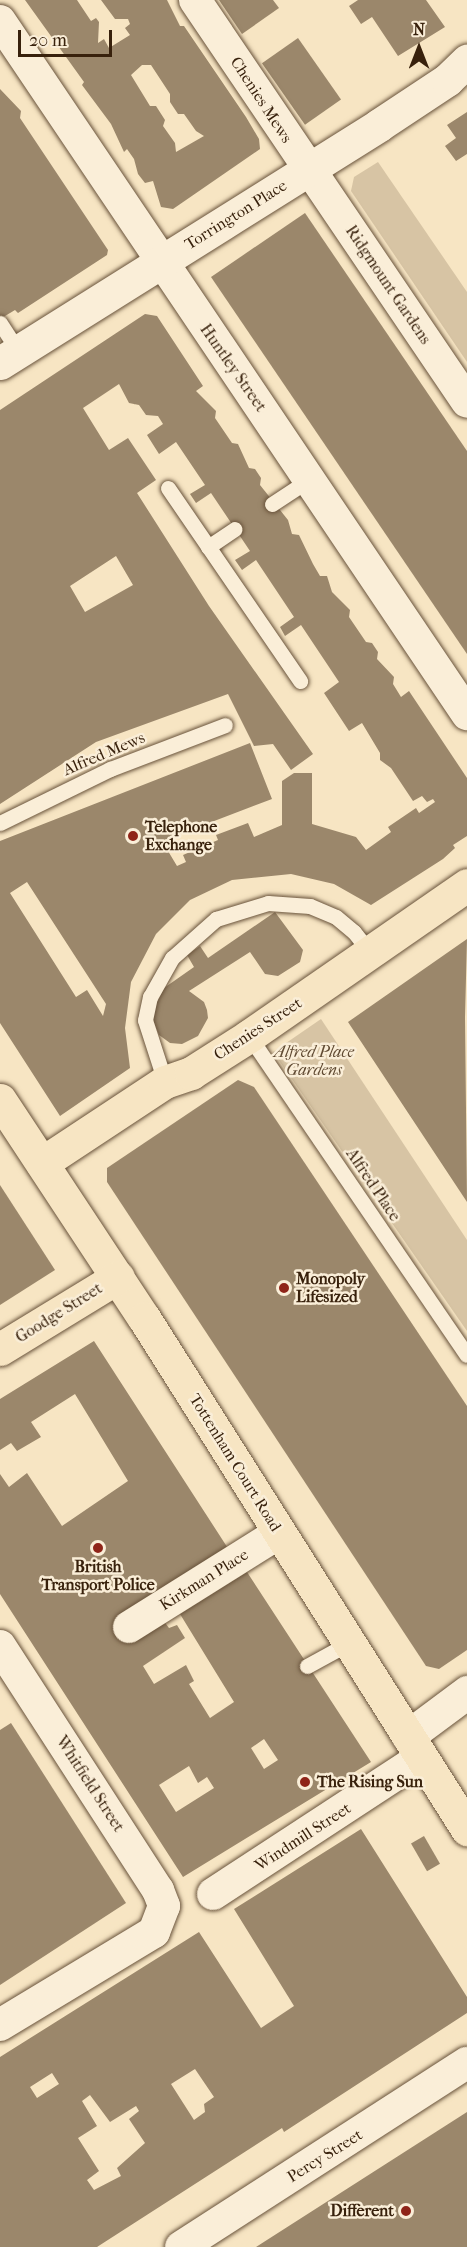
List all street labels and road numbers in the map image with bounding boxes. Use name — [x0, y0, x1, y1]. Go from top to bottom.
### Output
street label: Chenies Mews — [226, 53, 296, 147]
street label: Torrington Place — [181, 176, 291, 254]
street label: Ridgmount Gardens — [341, 222, 435, 348]
street label: Huntley Street — [196, 320, 270, 416]
street label: Alfred Mews — [60, 728, 148, 780]
street label: Chenies Street — [210, 993, 306, 1065]
street label: Alfred Place — [342, 1145, 404, 1225]
street label: Goodge Street — [12, 1279, 106, 1347]
street label: Tottenham Court Road — [185, 1391, 285, 1535]
street label: Kirkman Place — [156, 1545, 252, 1615]
street label: Whitfield Street — [52, 1732, 128, 1836]
street label: Windmill Street — [251, 1799, 355, 1875]
street label: Percy Street — [284, 2125, 366, 2187]

